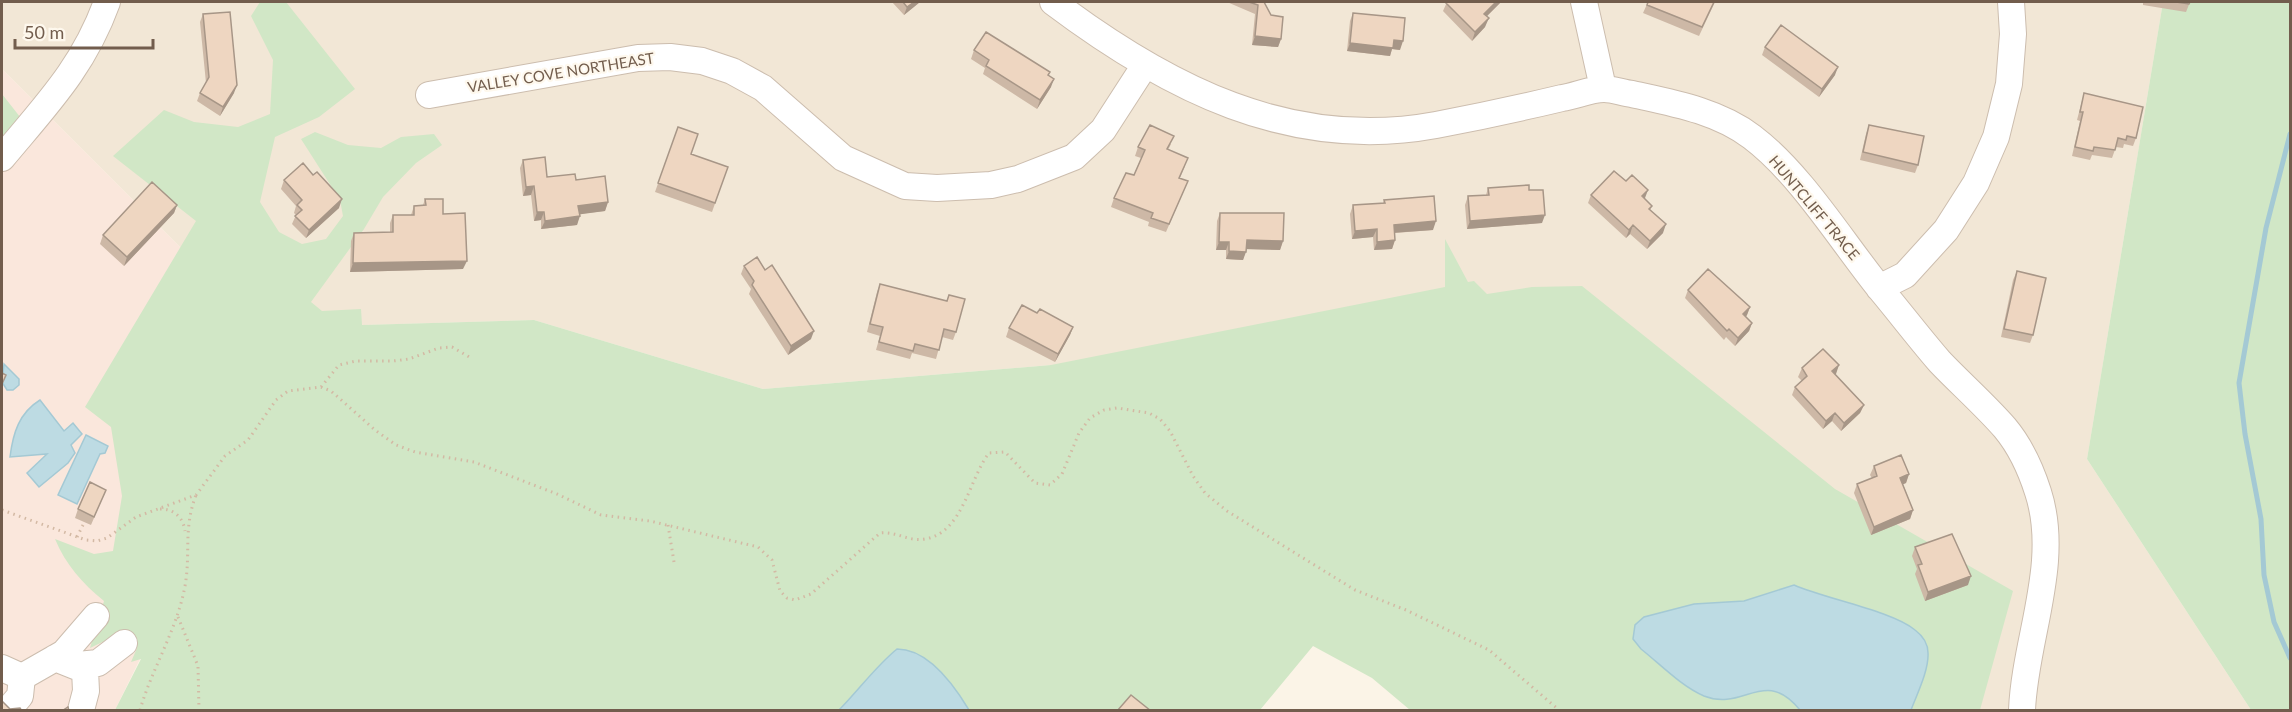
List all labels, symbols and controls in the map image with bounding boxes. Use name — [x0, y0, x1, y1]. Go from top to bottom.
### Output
scale bar — [15, 12, 153, 50]
text: 50 m — [24, 21, 64, 43]
street label: VALLEY COVE NORTHEAST — [466, 48, 656, 96]
street label: HUNTCLIFF TRACE — [1766, 151, 1864, 263]

